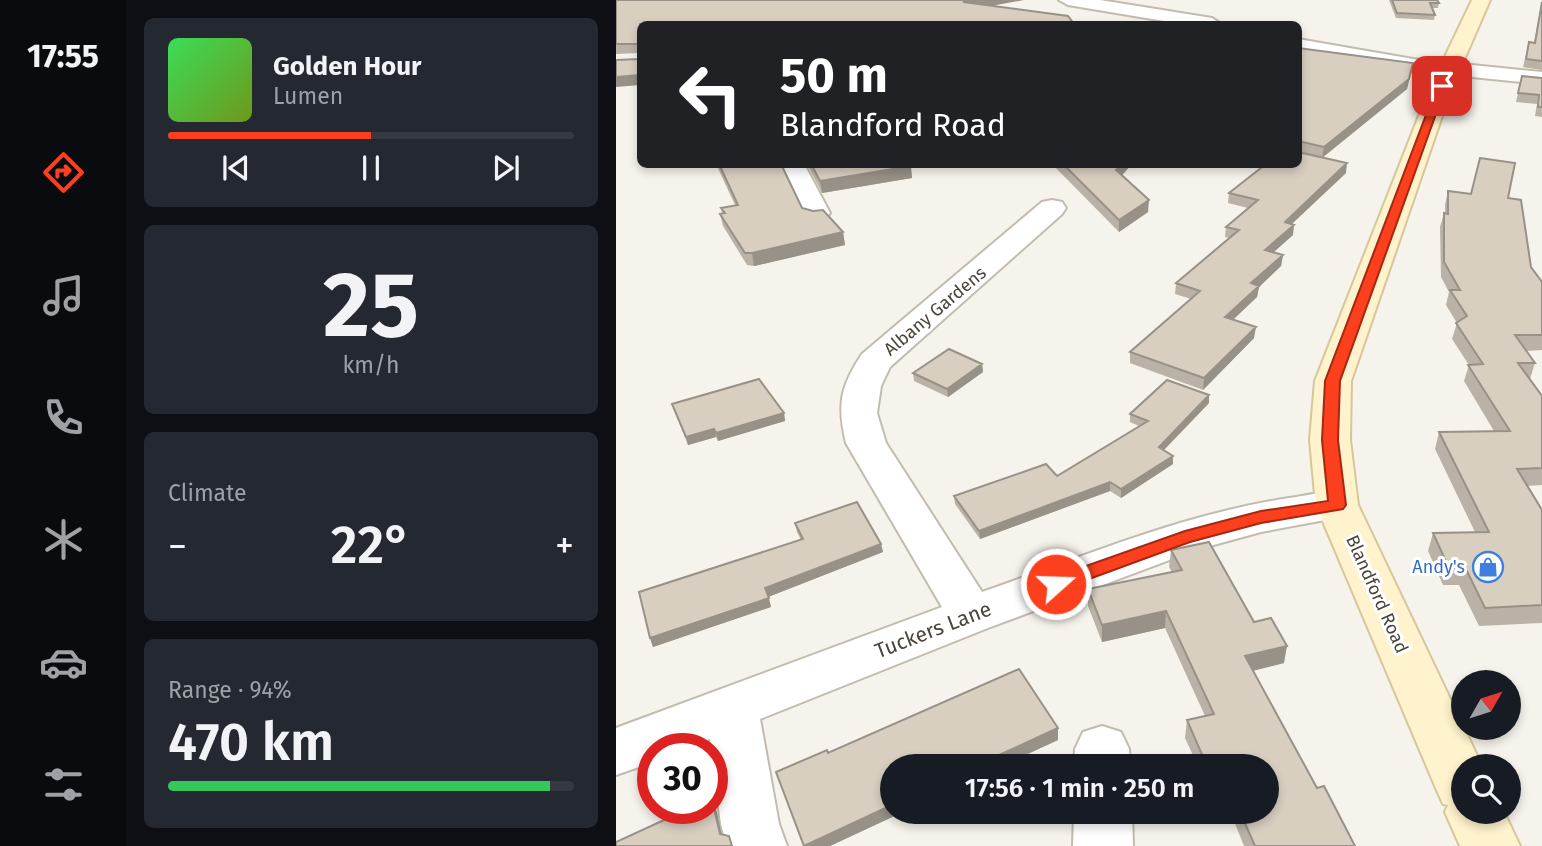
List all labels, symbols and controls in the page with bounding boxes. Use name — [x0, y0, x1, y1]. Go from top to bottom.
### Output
text: 17:55 — [27, 37, 99, 75]
text: 50 m — [780, 46, 888, 105]
icon: left — [665, 49, 756, 140]
text: Golden Hour — [273, 51, 421, 82]
pin — [1412, 56, 1472, 116]
icon: arrive — [1423, 67, 1461, 105]
text: Lumen — [273, 82, 343, 110]
text: Blandford Road — [780, 106, 1006, 144]
icon: directions — [39, 148, 88, 197]
icon: previous — [217, 149, 255, 187]
icon: pause — [352, 149, 390, 187]
icon: next — [487, 149, 525, 187]
text: 25 — [323, 251, 419, 360]
street label: Albany Gardens — [879, 262, 991, 360]
icon: music — [39, 271, 88, 320]
text: km/h — [343, 351, 399, 379]
icon: phone — [39, 393, 88, 442]
text: Climate — [168, 479, 247, 507]
text: 22° — [331, 514, 411, 577]
icon: climate — [39, 515, 88, 564]
text: − — [168, 523, 187, 569]
text: + — [555, 523, 574, 569]
street label: Blandford Road — [1341, 531, 1413, 657]
position arrow — [1019, 547, 1093, 621]
shop icon: Andy's — [1471, 550, 1505, 584]
place label: Andy's — [1412, 556, 1465, 578]
street label: Tuckers Lane — [871, 596, 995, 664]
icon: car — [39, 638, 88, 687]
north arrow — [1451, 670, 1521, 740]
map controls — [1451, 670, 1521, 824]
text: Range · 94% — [168, 676, 292, 704]
text: 470 km — [168, 711, 334, 774]
speed limit sign: 30 — [637, 733, 728, 824]
button: search — [1451, 754, 1521, 824]
icon: filters — [39, 760, 88, 809]
text: 17:56 · 1 min · 250 m — [965, 773, 1194, 804]

